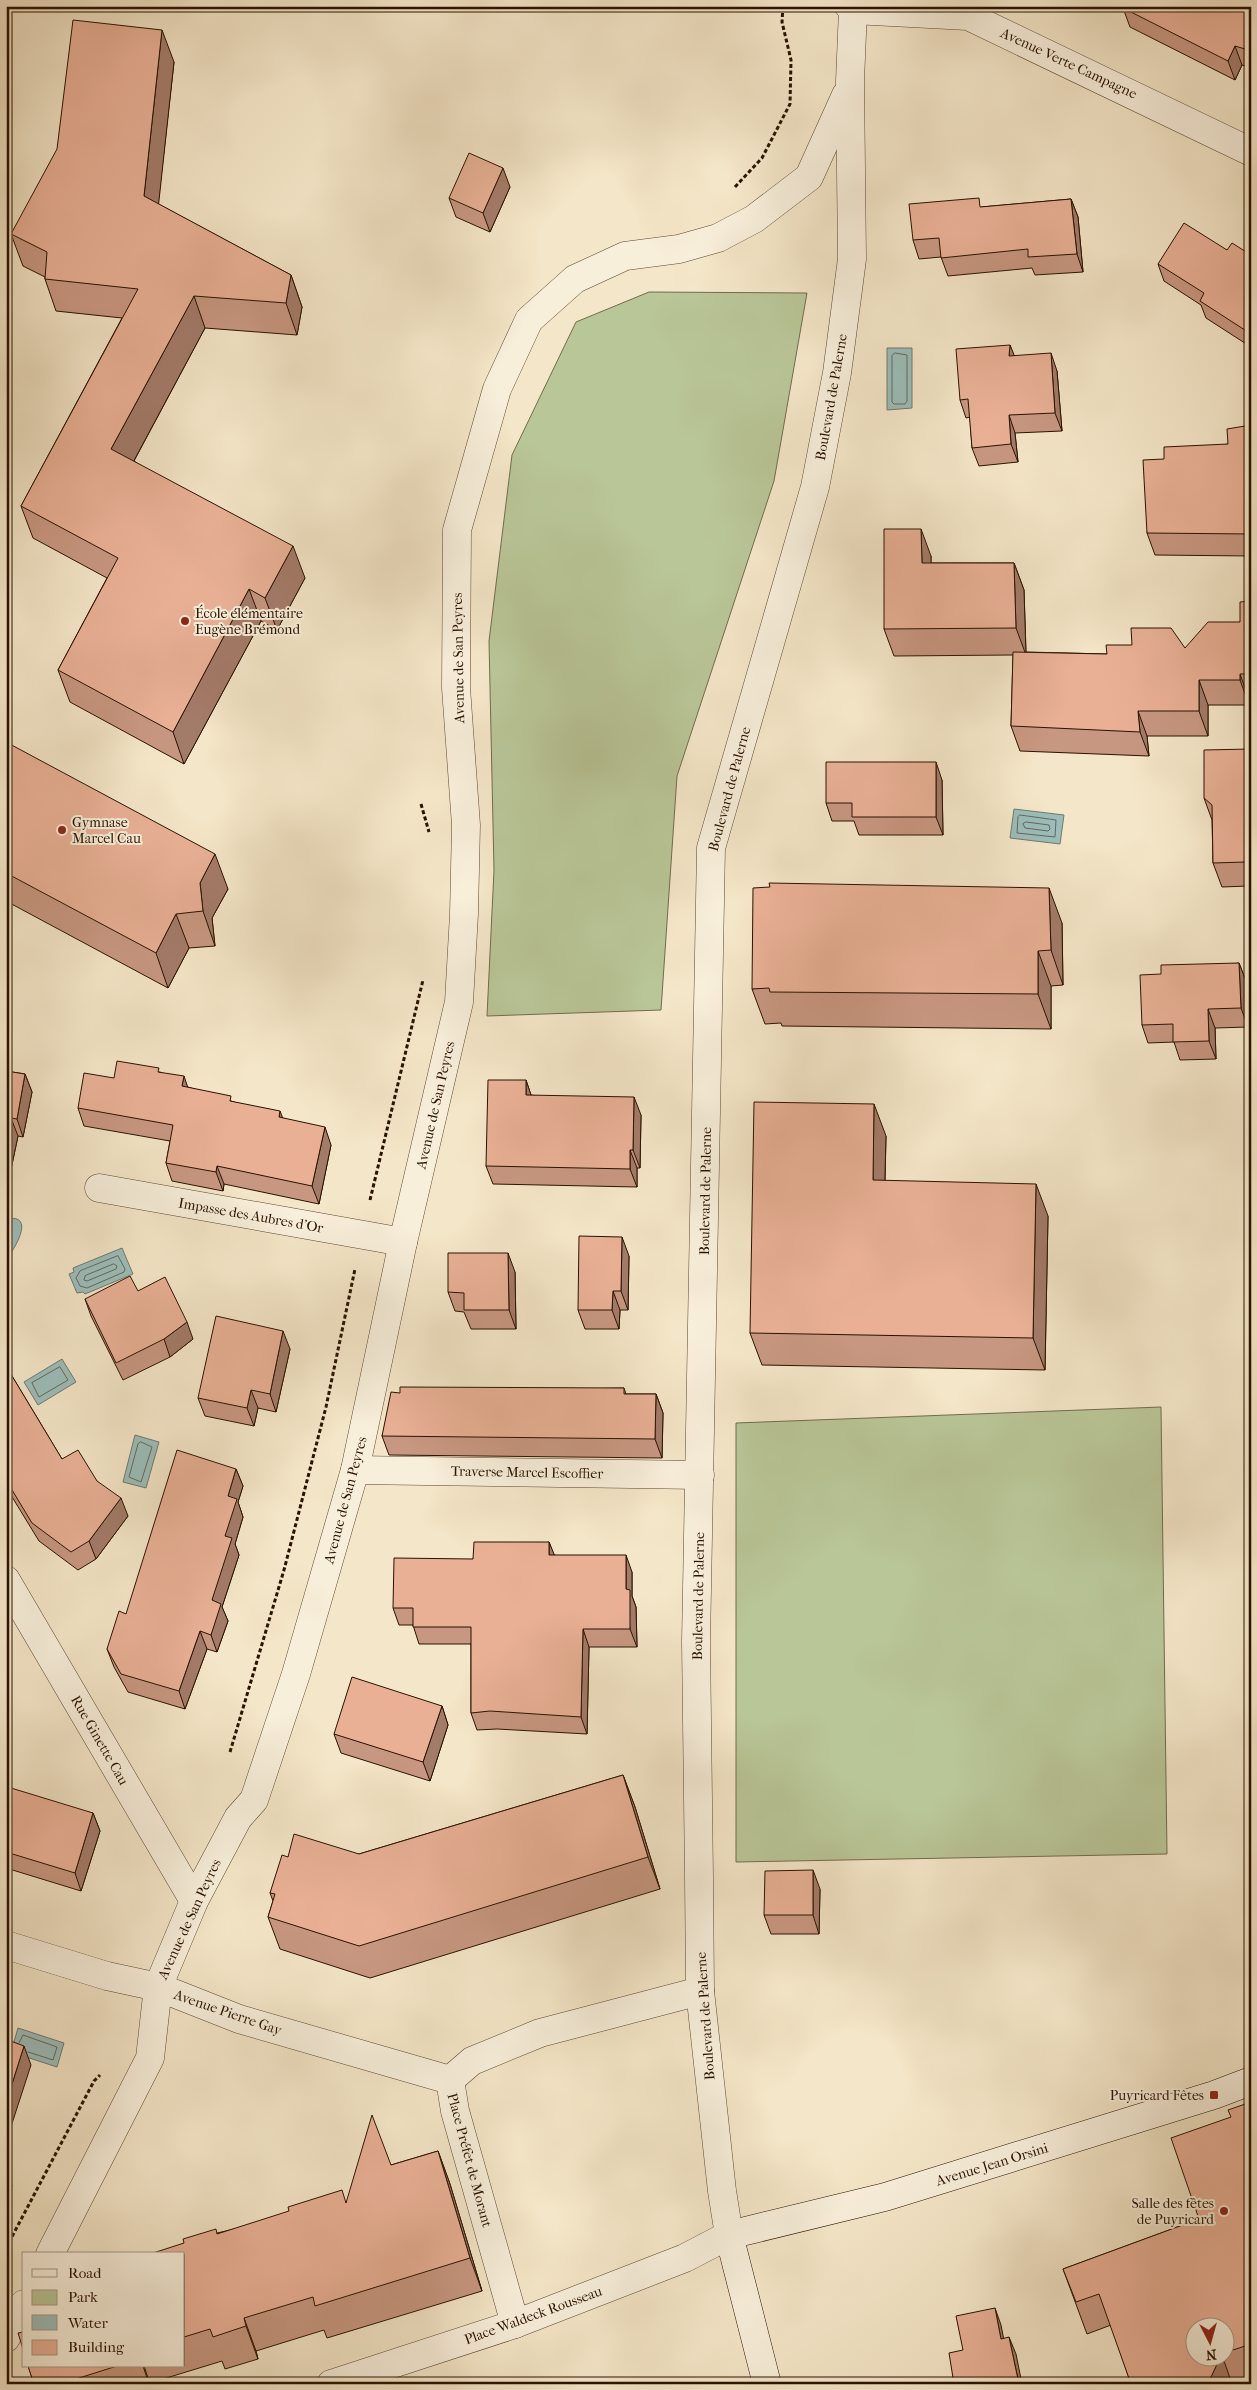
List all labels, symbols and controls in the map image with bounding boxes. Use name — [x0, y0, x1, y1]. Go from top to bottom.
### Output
street label: Avenue Verte Campagne — [997, 24, 1140, 103]
street label: Boulevard de Palerne — [812, 332, 851, 462]
street label: Avenue de San Peyres — [449, 592, 468, 725]
place label: École élémentaire Eugène Brémond — [195, 604, 303, 638]
marker: École élémentaire Eugène Brémond — [179, 615, 191, 627]
street label: Boulevard de Palerne — [705, 725, 754, 853]
place label: Gymnase Marcel Cau — [72, 814, 141, 847]
marker: Gymnase Marcel Cau — [56, 824, 68, 836]
street label: Avenue de San Peyres — [412, 1039, 458, 1172]
street label: Boulevard de Palerne — [696, 1127, 715, 1255]
street label: Impasse des Aubres d’Or — [177, 1194, 325, 1237]
street label: Avenue de San Peyres — [320, 1435, 371, 1566]
street label: Traverse Marcel Escoffier — [451, 1463, 603, 1482]
street label: Boulevard de Palerne — [689, 1532, 708, 1660]
street label: Rue Ginette Cau — [67, 1693, 132, 1788]
street label: Avenue de San Peyres — [154, 1856, 225, 1983]
street label: Boulevard de Palerne — [693, 1951, 718, 2081]
street label: Avenue Pierre Gay — [171, 1986, 285, 2039]
place label: Puyricard Fêtes — [1110, 2087, 1204, 2104]
marker: Puyricard Fêtes — [1208, 2089, 1220, 2101]
street label: Place Préfet de Morant — [443, 2091, 496, 2229]
street label: Avenue Jean Orsini — [933, 2139, 1050, 2190]
place label: Salle des fêtes de Puyricard — [1132, 2195, 1214, 2228]
marker: Salle des fêtes de Puyricard — [1218, 2205, 1230, 2217]
legend — [22, 2252, 185, 2368]
text: Road — [68, 2264, 102, 2282]
street label: Place Waldeck Rousseau — [462, 2283, 604, 2348]
text: Park — [68, 2288, 98, 2306]
text: Water — [67, 2314, 108, 2332]
north arrow — [1184, 2318, 1234, 2368]
text: Building — [68, 2338, 125, 2356]
text: N — [1205, 2345, 1217, 2363]

